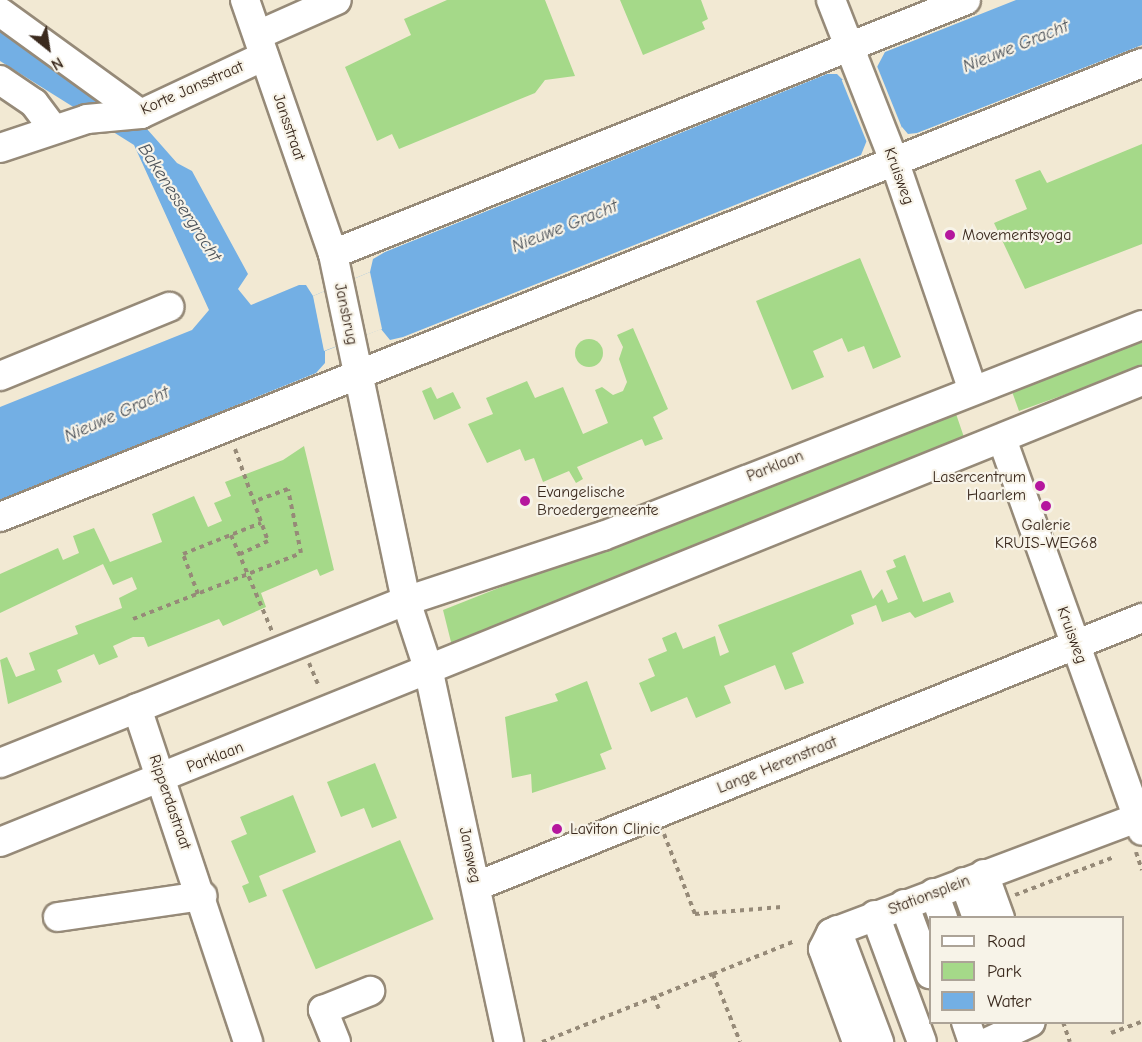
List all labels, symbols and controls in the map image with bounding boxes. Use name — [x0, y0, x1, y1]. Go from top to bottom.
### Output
water label: Nieuwe Gracht — [960, 16, 1072, 78]
north arrow — [18, 18, 78, 78]
text: N — [48, 53, 66, 74]
street label: Korte Jansstraat — [138, 57, 246, 119]
street label: Jansstraat — [269, 91, 309, 163]
water label: Bakenessergracht — [133, 140, 225, 266]
street label: Kruisweg — [880, 145, 918, 207]
water label: Nieuwe Gracht — [509, 196, 621, 258]
place label: Movementsyoga — [962, 225, 1072, 245]
marker: Movementsyoga — [943, 228, 957, 242]
street label: Jansbrug — [330, 281, 362, 347]
water label: Nieuwe Gracht — [61, 382, 173, 448]
street label: Parklaan — [744, 446, 806, 486]
place label: Lasercentrum Haarlem — [933, 467, 1026, 505]
marker: Lasercentrum Haarlem — [1031, 477, 1049, 495]
place label: Evangelische Broedergemeente — [537, 482, 659, 520]
marker: Evangelische Broedergemeente — [518, 494, 532, 508]
marker: Galerie KRUIS-WEG68 — [1039, 499, 1053, 513]
place label: Galerie KRUIS-WEG68 — [995, 515, 1097, 553]
street label: Kruisweg — [1053, 604, 1091, 666]
street label: Lange Herenstraat — [714, 732, 840, 798]
street label: Parklaan — [184, 737, 246, 777]
street label: Ripperdastraat — [145, 752, 195, 852]
place label: Laviton Clinic — [570, 819, 660, 839]
marker: Laviton Clinic — [548, 820, 566, 838]
street label: Jansweg — [455, 825, 485, 885]
street label: Stationsplein — [885, 871, 973, 919]
legend — [929, 916, 1124, 1024]
text: Road — [987, 931, 1026, 952]
text: Park — [987, 961, 1021, 982]
text: Water — [987, 991, 1031, 1012]

